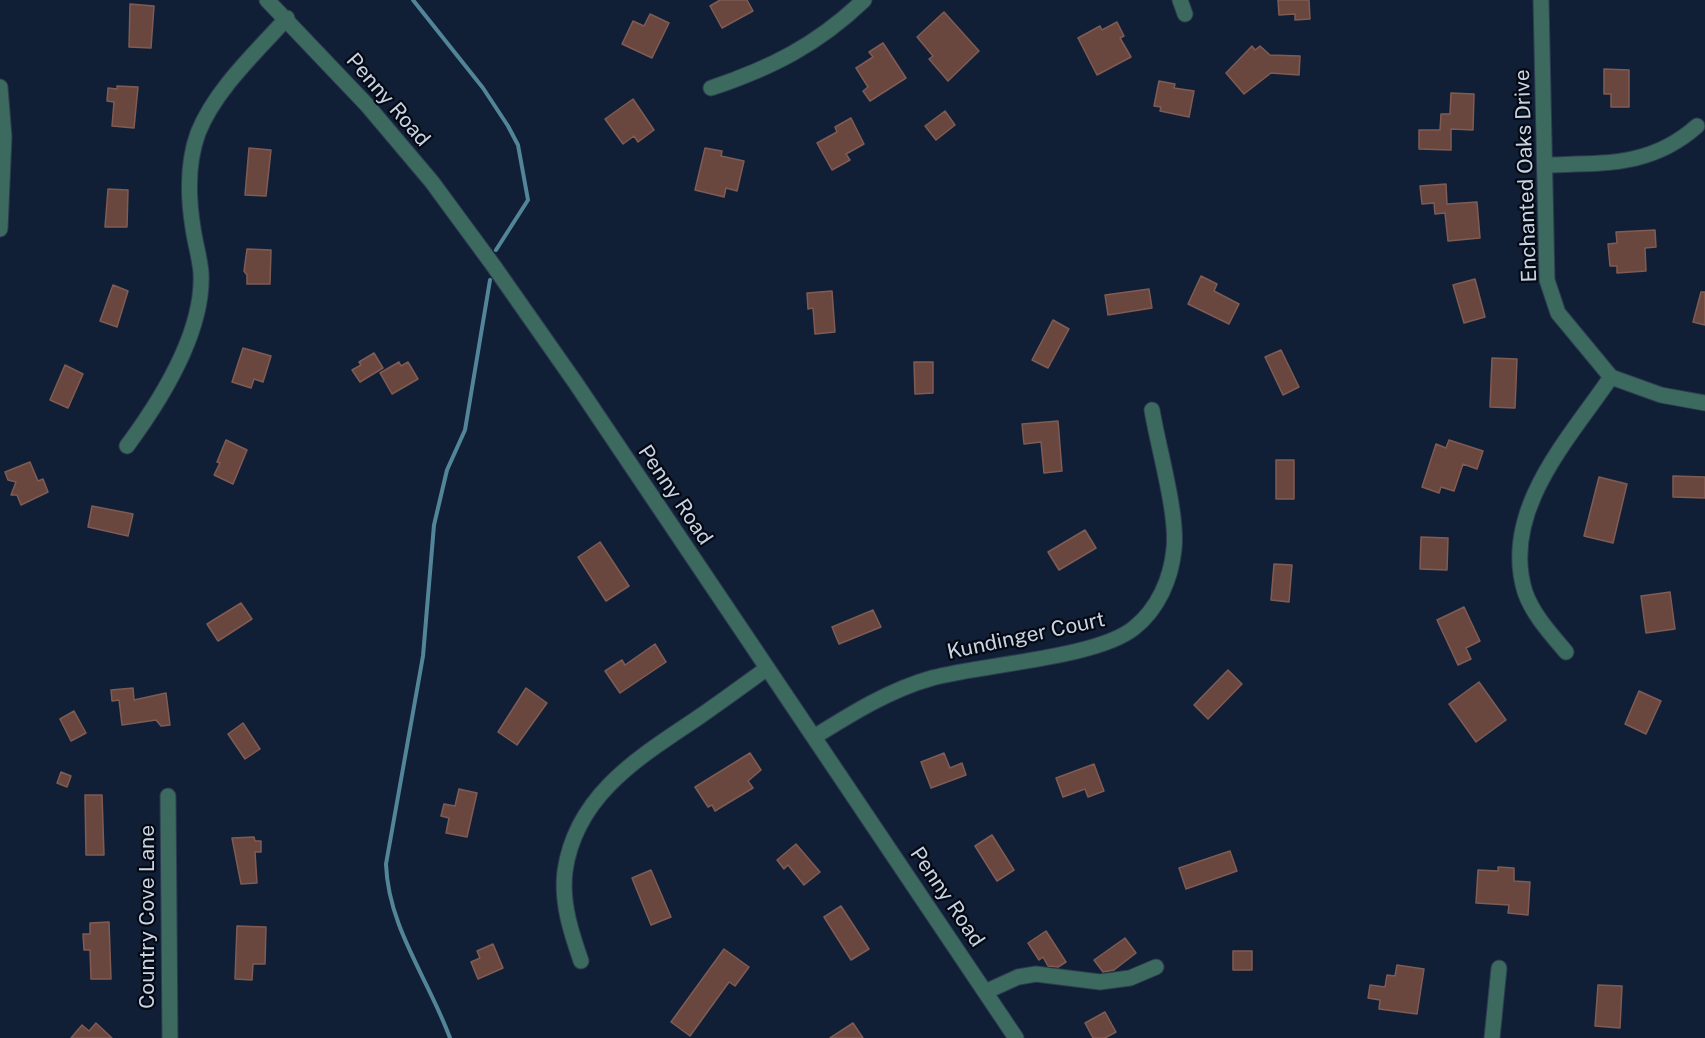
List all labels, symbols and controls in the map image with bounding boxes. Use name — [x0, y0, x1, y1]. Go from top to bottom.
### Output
street label: Penny Road — [341, 48, 435, 152]
street label: Enchanted Oaks Drive — [1510, 69, 1542, 283]
street label: Penny Road — [632, 440, 718, 550]
street label: Kundinger Court — [945, 607, 1107, 665]
street label: Country Cove Lane — [135, 825, 161, 1009]
street label: Penny Road — [904, 842, 990, 952]

